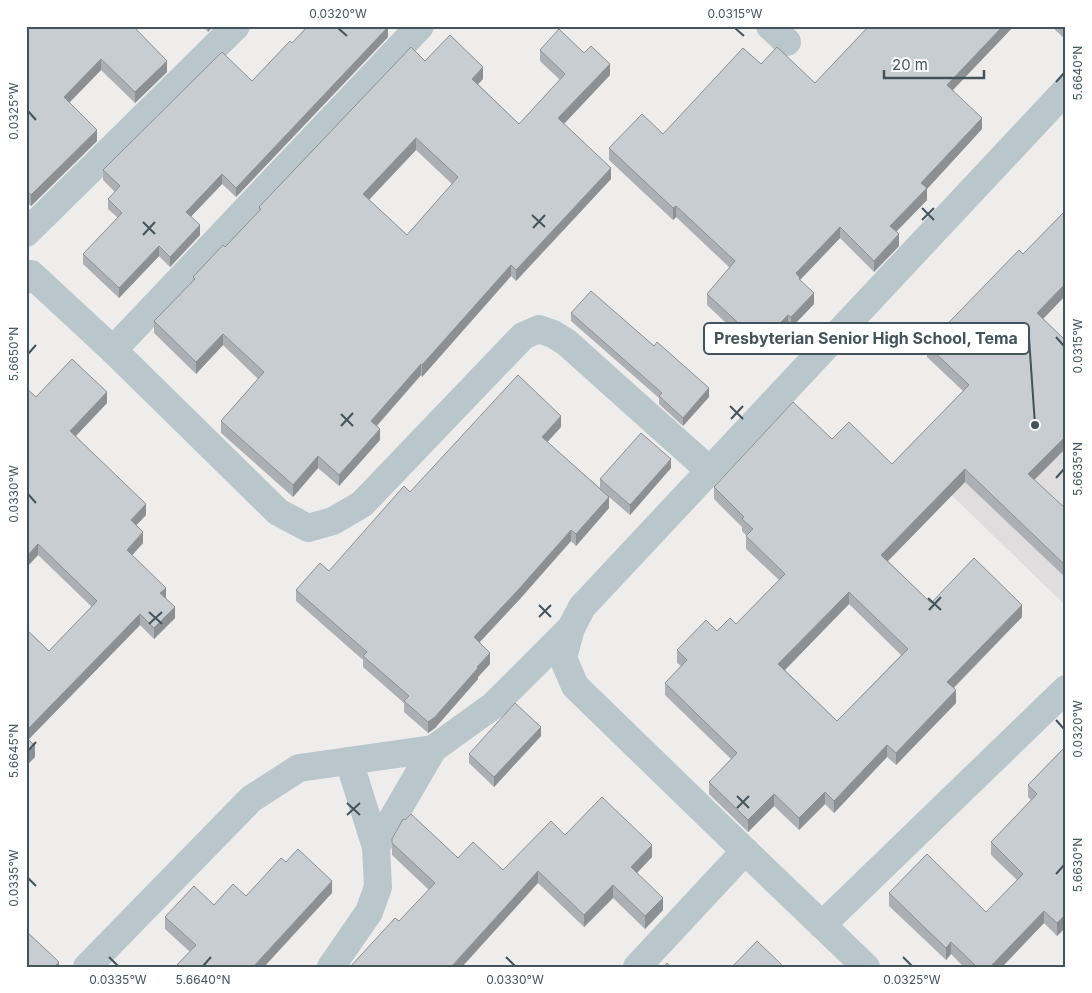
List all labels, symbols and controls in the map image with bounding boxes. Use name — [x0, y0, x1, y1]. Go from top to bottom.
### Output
text: 0.0320°W — [309, 6, 367, 21]
text: 0.0315°W — [708, 6, 763, 21]
text: 5.6640°N — [1070, 46, 1085, 100]
scale bar — [884, 48, 984, 80]
text: 20 m — [892, 55, 928, 74]
text: 0.0325°W — [6, 82, 21, 140]
text: 0.0315°W — [1070, 318, 1085, 373]
callout: Presbyterian Senior High School, Tema — [704, 323, 1029, 354]
text: 5.6650°N — [6, 327, 21, 381]
text: Presbyterian Senior High School, Tema — [714, 328, 1018, 348]
text: 5.6635°N — [1070, 442, 1085, 496]
text: 0.0330°W — [6, 465, 21, 523]
text: 0.0320°W — [1070, 700, 1085, 758]
text: 5.6645°N — [6, 724, 21, 778]
text: 5.6630°N — [1070, 838, 1085, 892]
text: 0.0335°W — [6, 849, 21, 907]
text: 0.0335°W — [89, 972, 147, 987]
text: 5.6640°N — [176, 972, 230, 987]
text: 0.0330°W — [486, 972, 544, 987]
text: 0.0325°W — [883, 972, 941, 987]

